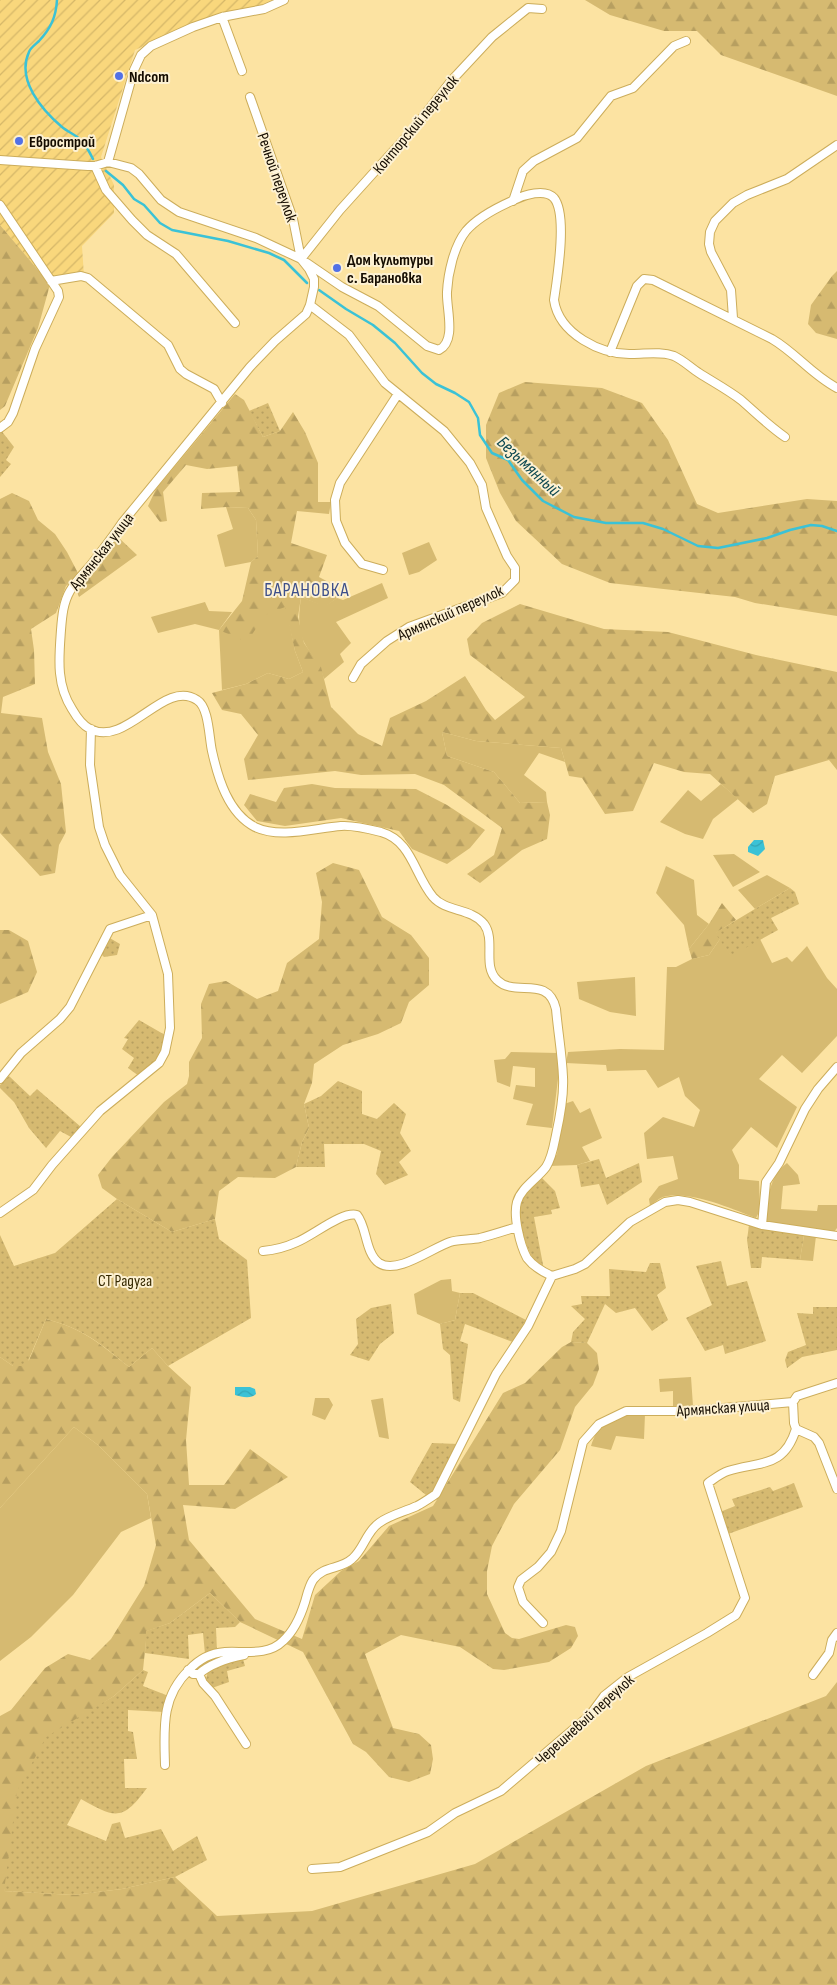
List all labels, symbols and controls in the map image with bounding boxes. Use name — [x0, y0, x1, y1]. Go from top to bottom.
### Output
place label: Ndcom — [129, 68, 169, 87]
marker: Ndcom — [113, 70, 125, 82]
street label: Конторский переулок — [369, 71, 464, 178]
street label: Речной переулок — [252, 130, 301, 225]
place label: Еврострой — [29, 133, 95, 152]
marker: Еврострой — [13, 135, 25, 147]
place label: Дом культуры с. Барановка — [347, 251, 433, 288]
marker: Дом культуры с. Барановка — [331, 262, 343, 274]
water label: Безымянный — [493, 432, 565, 501]
street label: Армянская улица — [65, 509, 138, 595]
district label: БАРАНОВКА — [264, 579, 350, 602]
street label: Армянский переулок — [394, 581, 507, 646]
park label: СТ Радуга — [98, 1272, 152, 1291]
street label: Армянская улица — [675, 1396, 770, 1421]
street label: Черешневый переулок — [532, 1670, 639, 1769]

